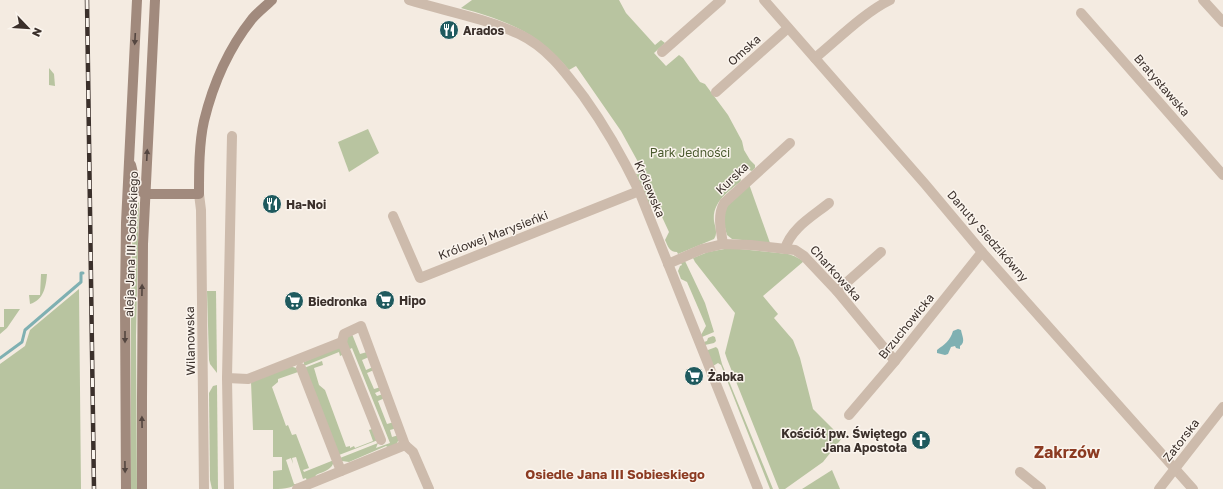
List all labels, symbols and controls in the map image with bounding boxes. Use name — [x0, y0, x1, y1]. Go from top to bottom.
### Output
north arrow — [8, 8, 48, 48]
restaurant icon: Arados — [438, 19, 460, 41]
place label: Arados — [463, 23, 505, 38]
text: N — [30, 26, 45, 39]
street label: Omska — [724, 31, 764, 69]
one-way arrow — [131, 33, 138, 45]
street label: Bratysławska — [1131, 51, 1193, 119]
park label: Park Jedności — [650, 145, 730, 160]
one-way arrow — [144, 149, 151, 161]
street label: Królewska — [631, 158, 669, 220]
street label: Kurska — [712, 159, 752, 197]
street label: aleja Jana III Sobieskiego — [121, 171, 141, 317]
street label: Danuty Siedzikówny — [944, 187, 1032, 285]
restaurant icon: Ha-Noi — [261, 193, 283, 215]
place label: Ha-Noi — [286, 197, 326, 212]
street label: Królowej Marysieńki — [436, 207, 550, 263]
street label: Charkowska — [807, 242, 865, 304]
one-way arrow — [139, 284, 146, 296]
supermarket icon: Hipo — [374, 289, 396, 311]
supermarket icon: Biedronka — [283, 290, 305, 312]
street label: Brzuchowicka — [875, 290, 937, 362]
place label: Hipo — [399, 293, 426, 308]
place label: Biedronka — [308, 294, 367, 309]
street label: Wilanowska — [182, 306, 198, 376]
one-way arrow — [122, 331, 128, 344]
supermarket icon: Żabka — [683, 365, 705, 387]
place label: Żabka — [708, 369, 744, 384]
one-way arrow — [139, 415, 145, 428]
street label: Zatorska — [1160, 416, 1202, 464]
place label: Kościół pw. Świętego Jana Apostoła — [781, 426, 907, 455]
church icon: Kościół pw. Świętego Jana Apostoła — [910, 429, 932, 451]
district label: Zakrzów — [1034, 442, 1101, 462]
one-way arrow — [122, 461, 128, 474]
district label: Osiedle Jana III Sobieskiego — [525, 466, 705, 482]

